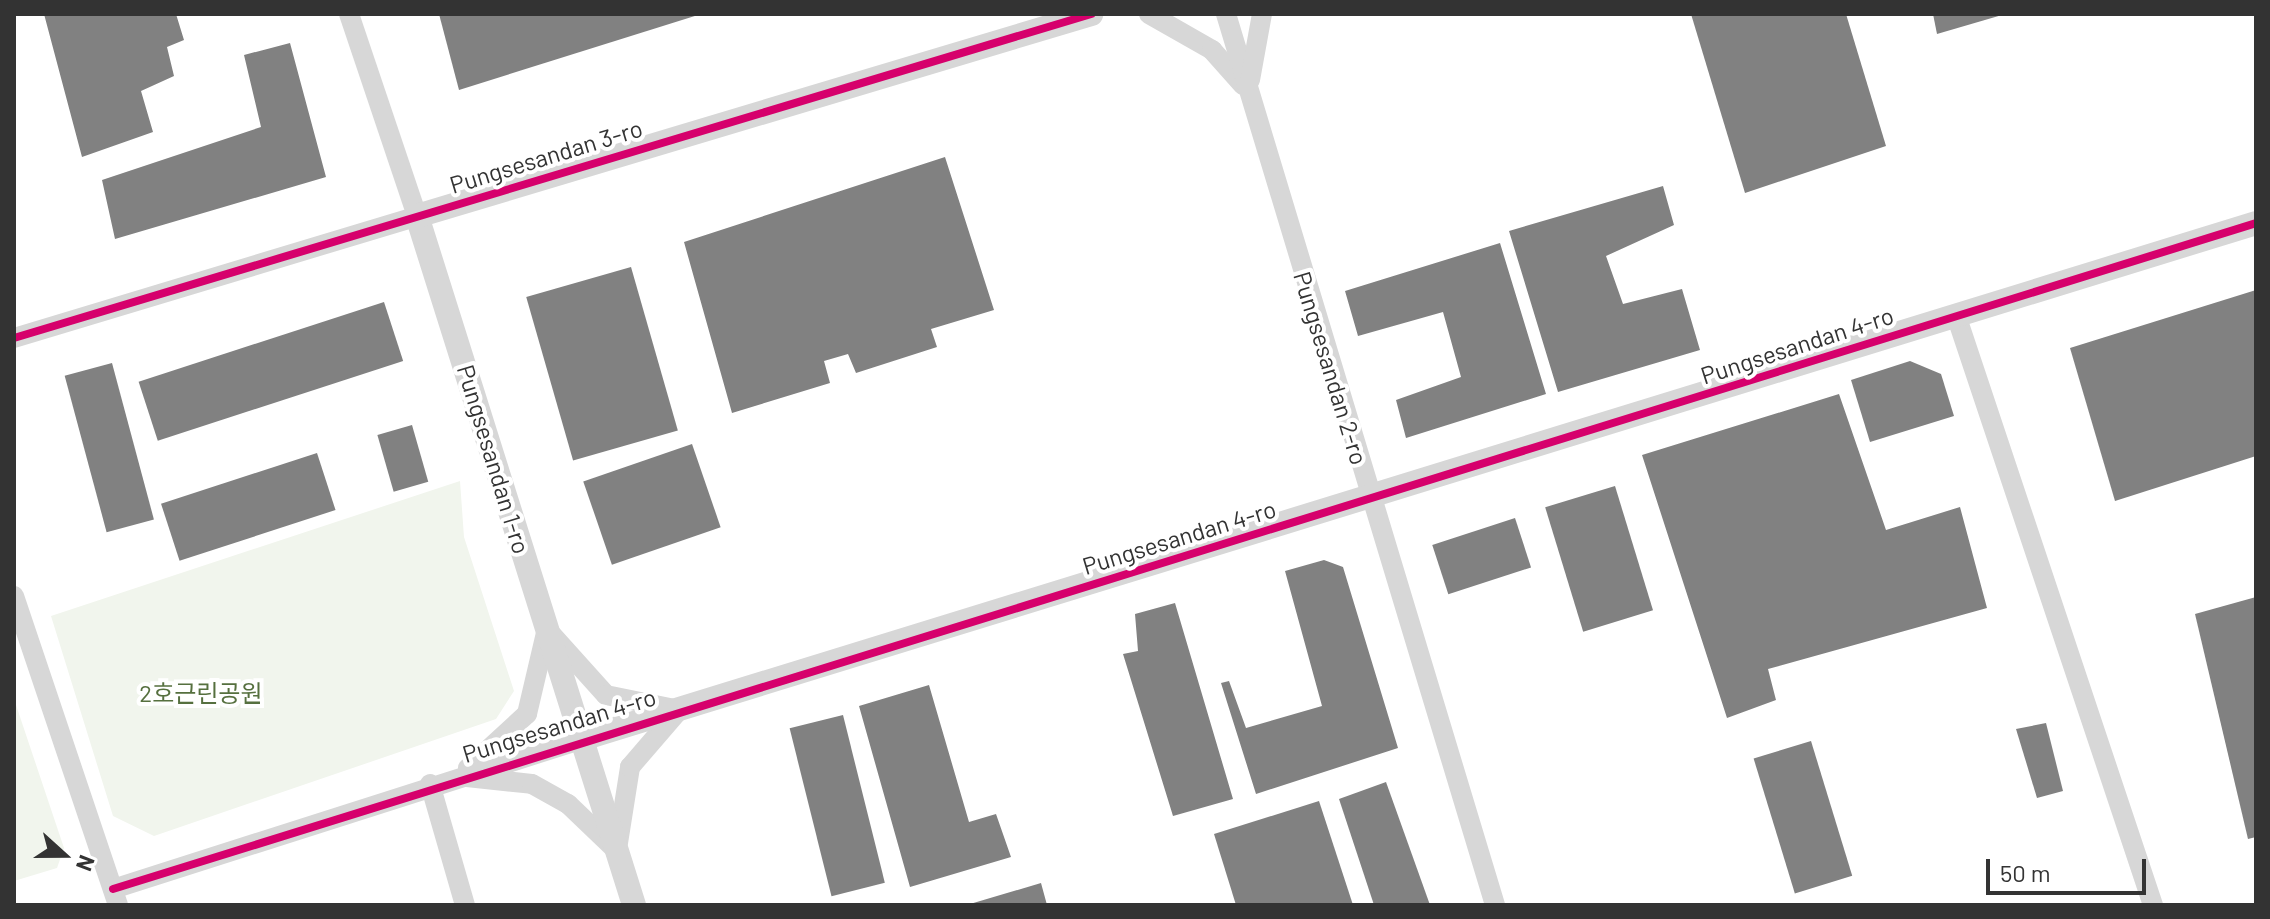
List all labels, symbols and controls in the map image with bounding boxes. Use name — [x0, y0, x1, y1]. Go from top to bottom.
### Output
street label: Pungsesandan 3-ro — [446, 113, 646, 199]
street label: Pungsesandan 2-ro — [1288, 268, 1374, 468]
street label: Pungsesandan 4-ro — [1697, 300, 1897, 390]
street label: Pungsesandan 1-ro — [452, 361, 536, 557]
street label: Pungsesandan 4-ro — [1079, 494, 1279, 580]
park label: 2호근린공원 — [139, 679, 263, 707]
street label: Pungsesandan 4-ro — [459, 682, 659, 768]
north arrow — [24, 815, 104, 895]
scale bar — [1990, 843, 2150, 893]
text: N — [72, 852, 101, 875]
text: 50 m — [2000, 858, 2051, 887]

